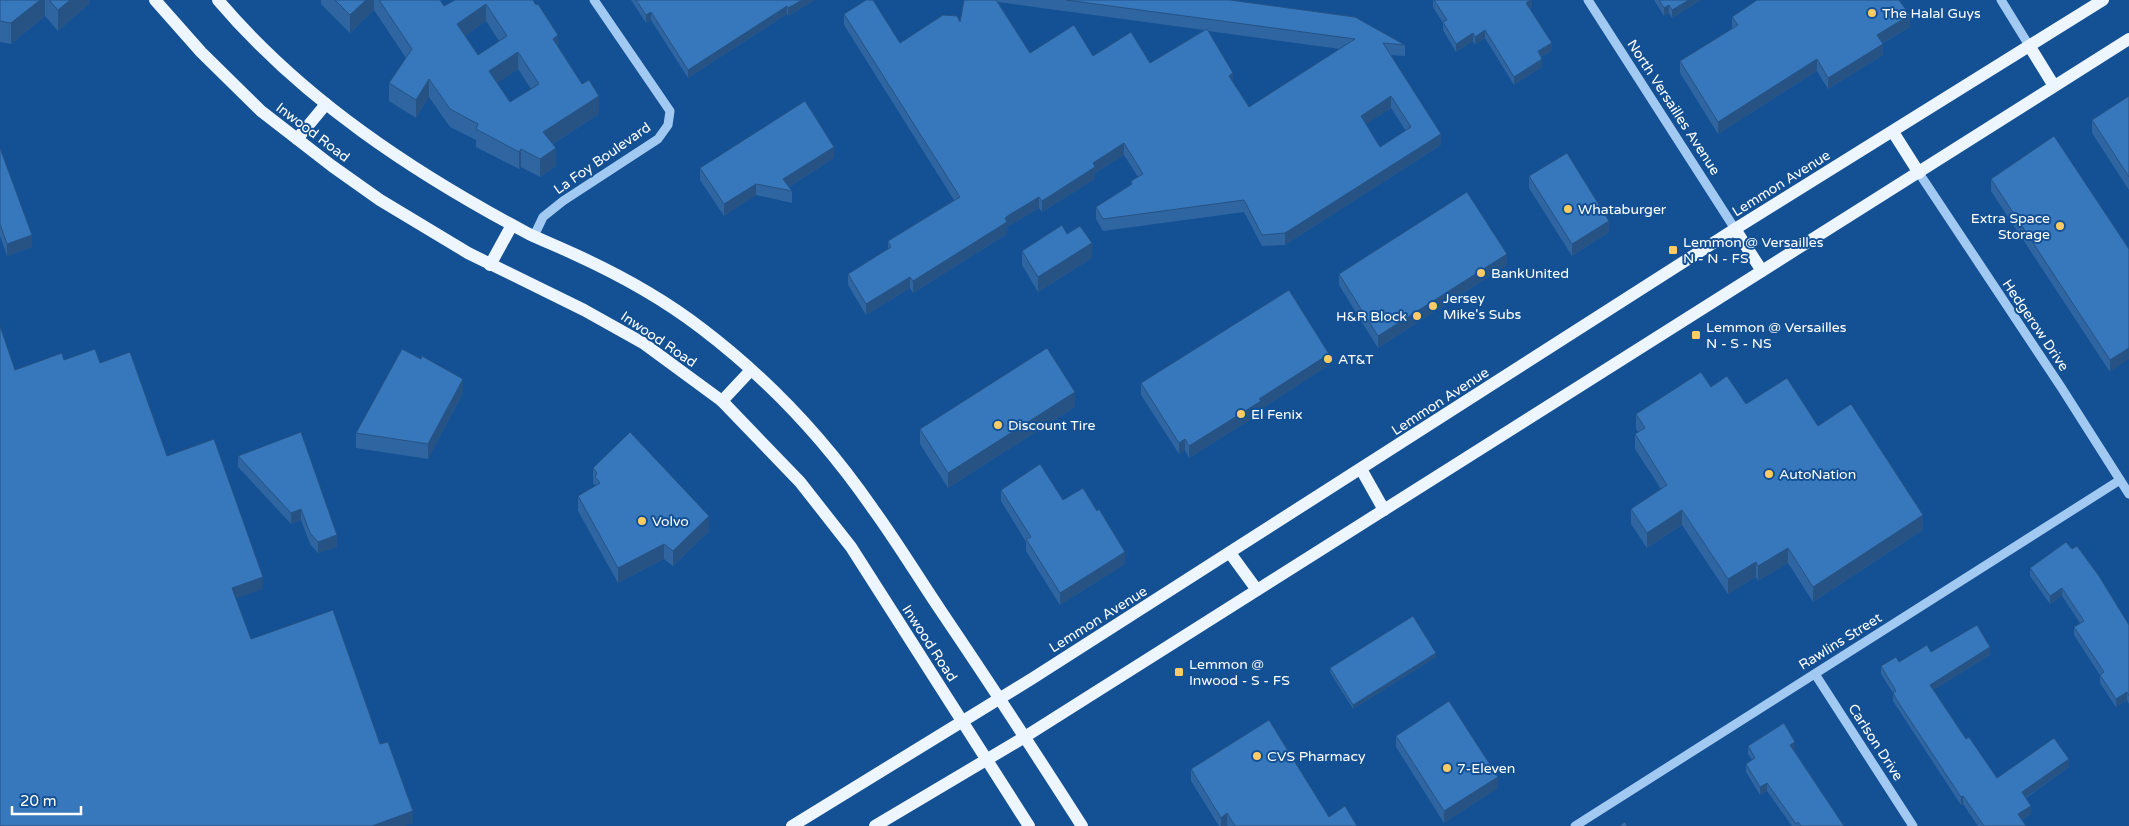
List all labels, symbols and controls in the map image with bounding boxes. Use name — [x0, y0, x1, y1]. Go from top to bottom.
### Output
place label: The Halal Guys — [1882, 5, 1981, 22]
marker: The Halal Guys — [1866, 7, 1878, 19]
street label: North Versailles Avenue — [1623, 36, 1724, 178]
street label: Inwood Road — [272, 99, 353, 166]
street label: La Foy Boulevard — [551, 119, 654, 198]
street label: Lemmon Avenue — [1729, 146, 1834, 220]
place label: Whataburger — [1578, 201, 1667, 218]
marker: Whataburger — [1562, 203, 1574, 215]
place label: Extra Space Storage — [1971, 210, 2050, 243]
marker: Extra Space Storage — [2054, 220, 2066, 232]
place label: Lemmon @ Versailles N - N - FS — [1683, 234, 1824, 267]
marker: Lemmon @ Versailles N - N - FS — [1667, 244, 1679, 256]
place label: BankUnited — [1491, 265, 1569, 282]
marker: BankUnited — [1475, 267, 1487, 279]
street label: Hedgerow Drive — [1999, 276, 2072, 374]
place label: Jersey Mike's Subs — [1443, 290, 1522, 323]
marker: Jersey Mike's Subs — [1427, 300, 1439, 312]
street label: Inwood Road — [618, 308, 700, 371]
place label: H&R Block — [1336, 308, 1407, 325]
marker: H&R Block — [1411, 310, 1423, 322]
place label: Lemmon @ Versailles N - S - NS — [1706, 319, 1847, 352]
marker: Lemmon @ Versailles N - S - NS — [1690, 329, 1702, 341]
place label: AT&T — [1338, 351, 1374, 368]
marker: AT&T — [1322, 353, 1334, 365]
street label: Lemmon Avenue — [1388, 364, 1492, 439]
place label: El Fenix — [1251, 406, 1303, 423]
marker: El Fenix — [1235, 408, 1247, 420]
place label: Discount Tire — [1008, 417, 1095, 434]
marker: Discount Tire — [992, 419, 1004, 431]
place label: AutoNation — [1779, 466, 1856, 483]
marker: AutoNation — [1763, 468, 1775, 480]
place label: Volvo — [652, 513, 689, 530]
marker: Volvo — [636, 515, 648, 527]
street label: Lemmon Avenue — [1046, 582, 1151, 656]
street label: Inwood Road — [899, 602, 961, 685]
street label: Rawlins Street — [1796, 609, 1885, 674]
place label: Lemmon @ Inwood - S - FS — [1189, 656, 1290, 689]
marker: Lemmon @ Inwood - S - FS — [1173, 666, 1185, 678]
street label: Carlson Drive — [1844, 701, 1907, 784]
place label: CVS Pharmacy — [1267, 748, 1366, 765]
marker: CVS Pharmacy — [1251, 750, 1263, 762]
place label: 7-Eleven — [1457, 760, 1515, 777]
marker: 7-Eleven — [1441, 762, 1453, 774]
scale bar — [12, 784, 81, 816]
text: 20 m — [20, 792, 57, 810]

